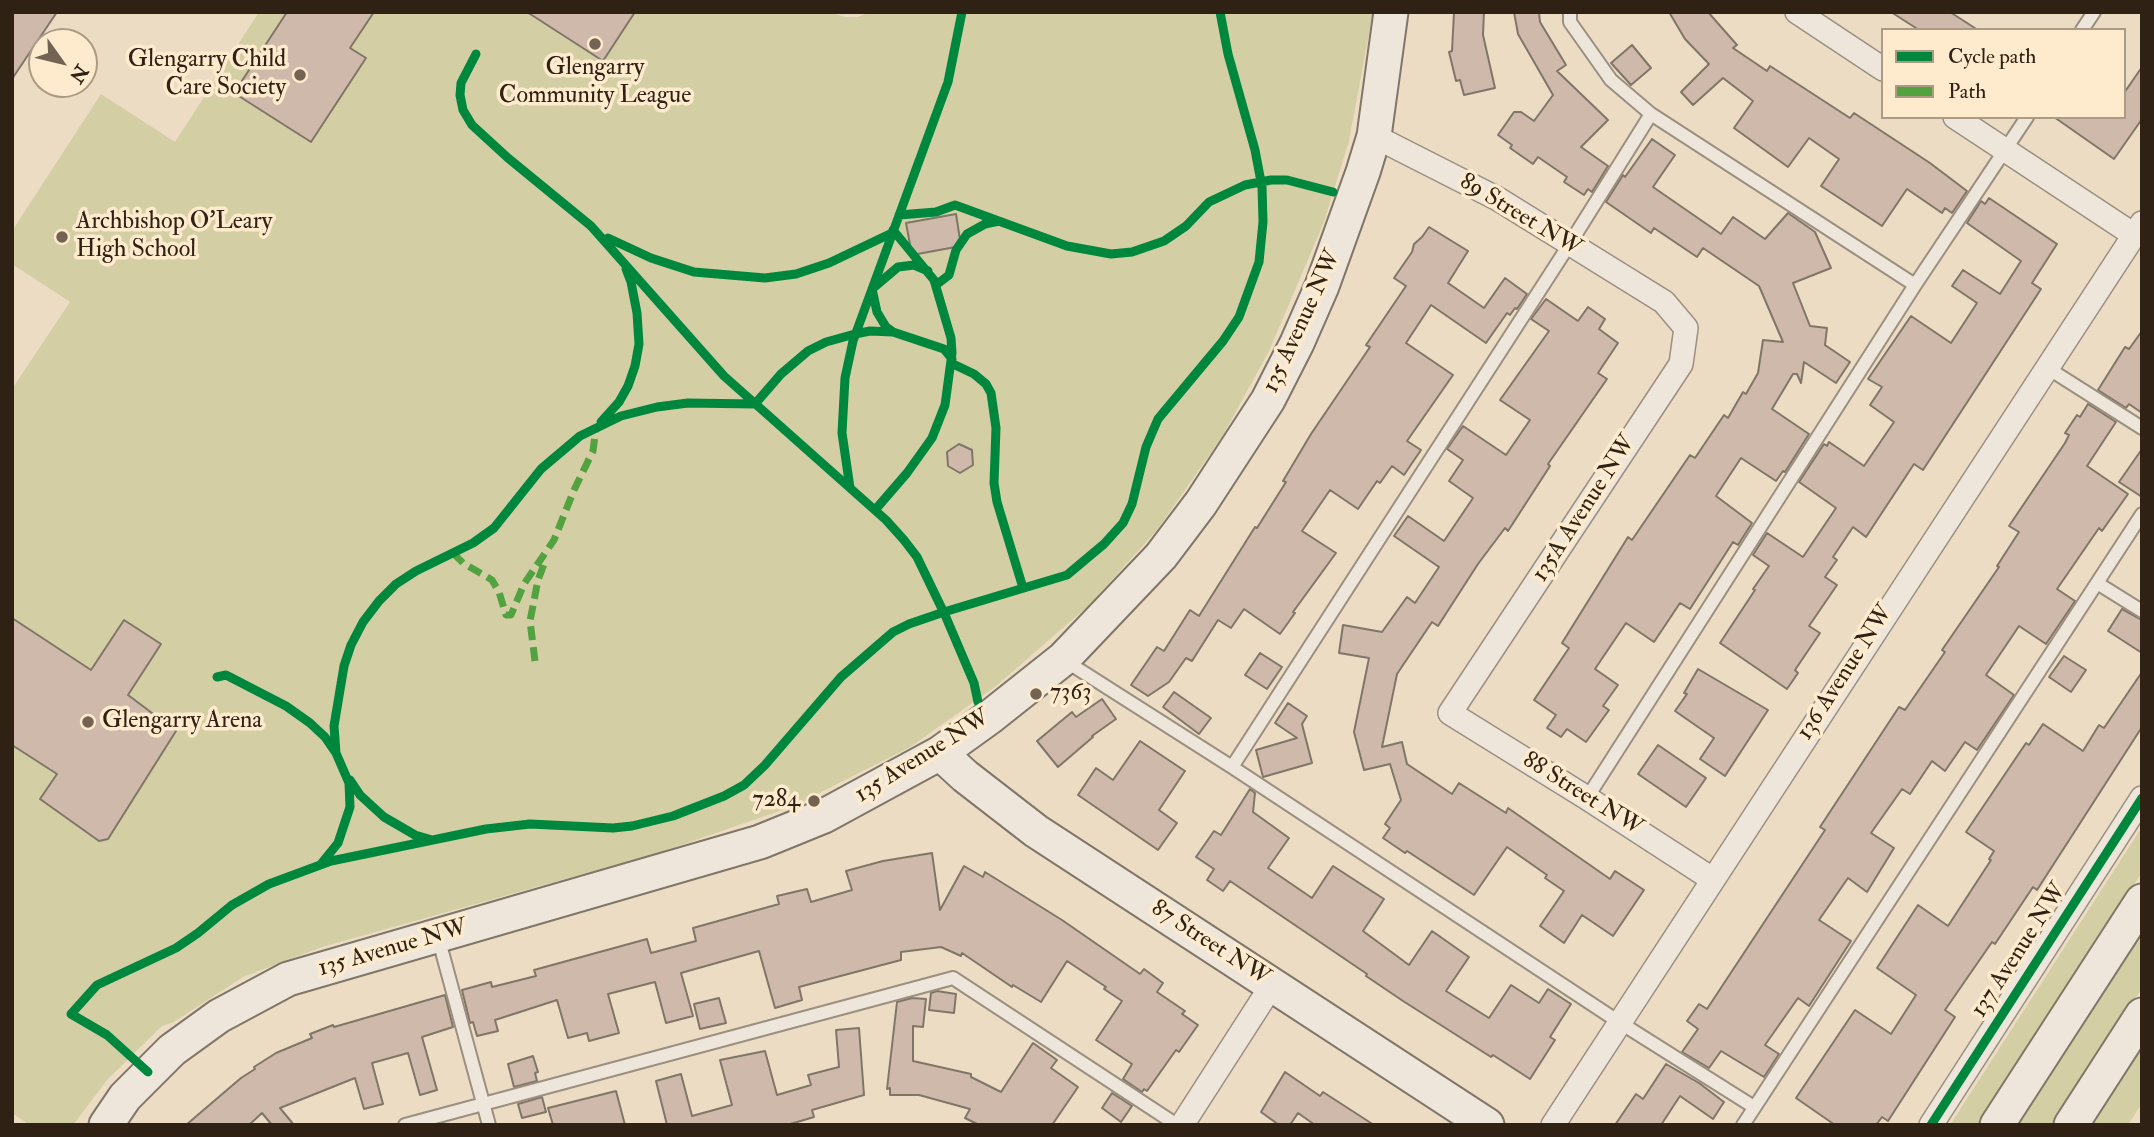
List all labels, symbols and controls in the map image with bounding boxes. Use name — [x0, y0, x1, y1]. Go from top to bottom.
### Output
north arrow — [28, 28, 98, 98]
legend — [1881, 28, 2126, 119]
marker: Glengarry Community League — [587, 36, 603, 52]
text: Cycle path — [1948, 43, 2036, 70]
place label: Glengarry Child Care Society — [128, 47, 286, 103]
place label: Glengarry Community League — [499, 55, 691, 111]
text: N — [64, 60, 93, 87]
marker: Glengarry Child Care Society — [292, 67, 308, 83]
text: Path — [1948, 78, 1986, 105]
street label: 89 Street NW — [1454, 168, 1586, 264]
place label: Archbishop O'Leary High School — [76, 209, 272, 265]
marker: Archbishop O'Leary High School — [54, 229, 70, 245]
street label: 135 Avenue NW — [1257, 246, 1349, 398]
street label: 135A Avenue NW — [1527, 430, 1643, 588]
street label: 136 Avenue NW — [1792, 600, 1900, 746]
place label: 7363 — [1050, 680, 1092, 708]
marker: 7363 — [1028, 686, 1044, 702]
street label: 135 Avenue NW — [850, 704, 996, 810]
place label: Glengarry Arena — [102, 708, 262, 736]
marker: Glengarry Arena — [80, 714, 96, 730]
street label: 88 Street NW — [1517, 747, 1647, 843]
place label: 7284 — [753, 787, 800, 815]
marker: 7284 — [806, 793, 822, 809]
street label: 137 Avenue NW — [1966, 878, 2074, 1024]
street label: 87 Street NW — [1145, 895, 1275, 993]
street label: 135 Avenue NW — [315, 914, 471, 984]

